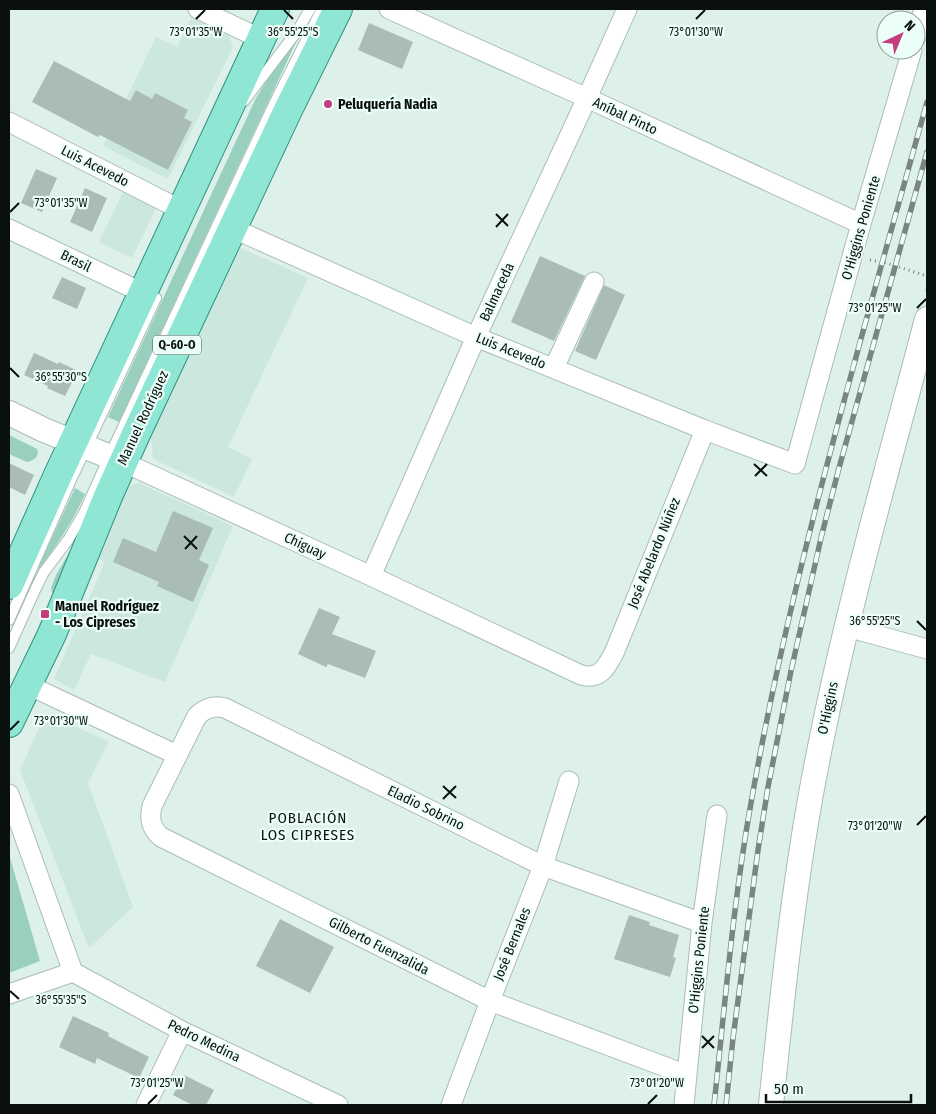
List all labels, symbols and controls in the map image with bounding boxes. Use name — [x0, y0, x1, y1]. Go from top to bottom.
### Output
north arrow — [876, 10, 926, 60]
text: N — [901, 17, 919, 35]
text: 73°01'35"W — [170, 25, 222, 39]
text: 36°55'25"S — [268, 25, 318, 39]
text: 73°01'30"W — [669, 25, 723, 39]
street label: Aníbal Pinto — [590, 94, 660, 138]
place label: Peluquería Nadia — [338, 96, 438, 113]
marker: Peluquería Nadia — [322, 98, 334, 110]
street label: Luis Acevedo — [58, 142, 132, 190]
street label: O'Higgins Poniente — [838, 174, 884, 282]
text: 73°01'35"W — [35, 196, 87, 210]
street label: Brasil — [58, 246, 94, 276]
street label: Balmaceda — [476, 260, 518, 324]
text: 73°01'25"W — [849, 301, 901, 315]
street label: Luis Acevedo — [473, 329, 549, 373]
road number: Q-60-O — [153, 336, 201, 354]
street label: Manuel Rodríguez — [114, 368, 173, 468]
text: 36°55'30"S — [35, 370, 87, 384]
street label: José Abelardo Núñez — [624, 495, 684, 611]
street label: Chiguay — [281, 529, 329, 563]
place label: Manuel Rodríguez - Los Cipreses — [55, 598, 159, 631]
marker: Manuel Rodríguez - Los Cipreses — [39, 608, 51, 620]
text: 36°55'25"S — [850, 614, 900, 628]
street label: O'Higgins — [814, 680, 842, 736]
text: 73°01'30"W — [34, 714, 88, 728]
street label: Eladio Sobrino — [385, 782, 467, 834]
district label: POBLACIÓN LOS CIPRESES — [261, 809, 355, 844]
text: 73°01'20"W — [848, 819, 902, 833]
street label: José Bernales — [490, 905, 534, 983]
street label: O'Higgins Poniente — [685, 905, 713, 1014]
street label: Gilberto Fuenzalida — [326, 913, 432, 979]
text: 36°55'35"S — [36, 993, 87, 1007]
street label: Pedro Medina — [165, 1016, 243, 1066]
scale bar — [766, 1072, 911, 1104]
text: 73°01'25"W — [131, 1076, 183, 1090]
text: 73°01'20"W — [630, 1076, 684, 1090]
text: 50 m — [774, 1080, 804, 1098]

